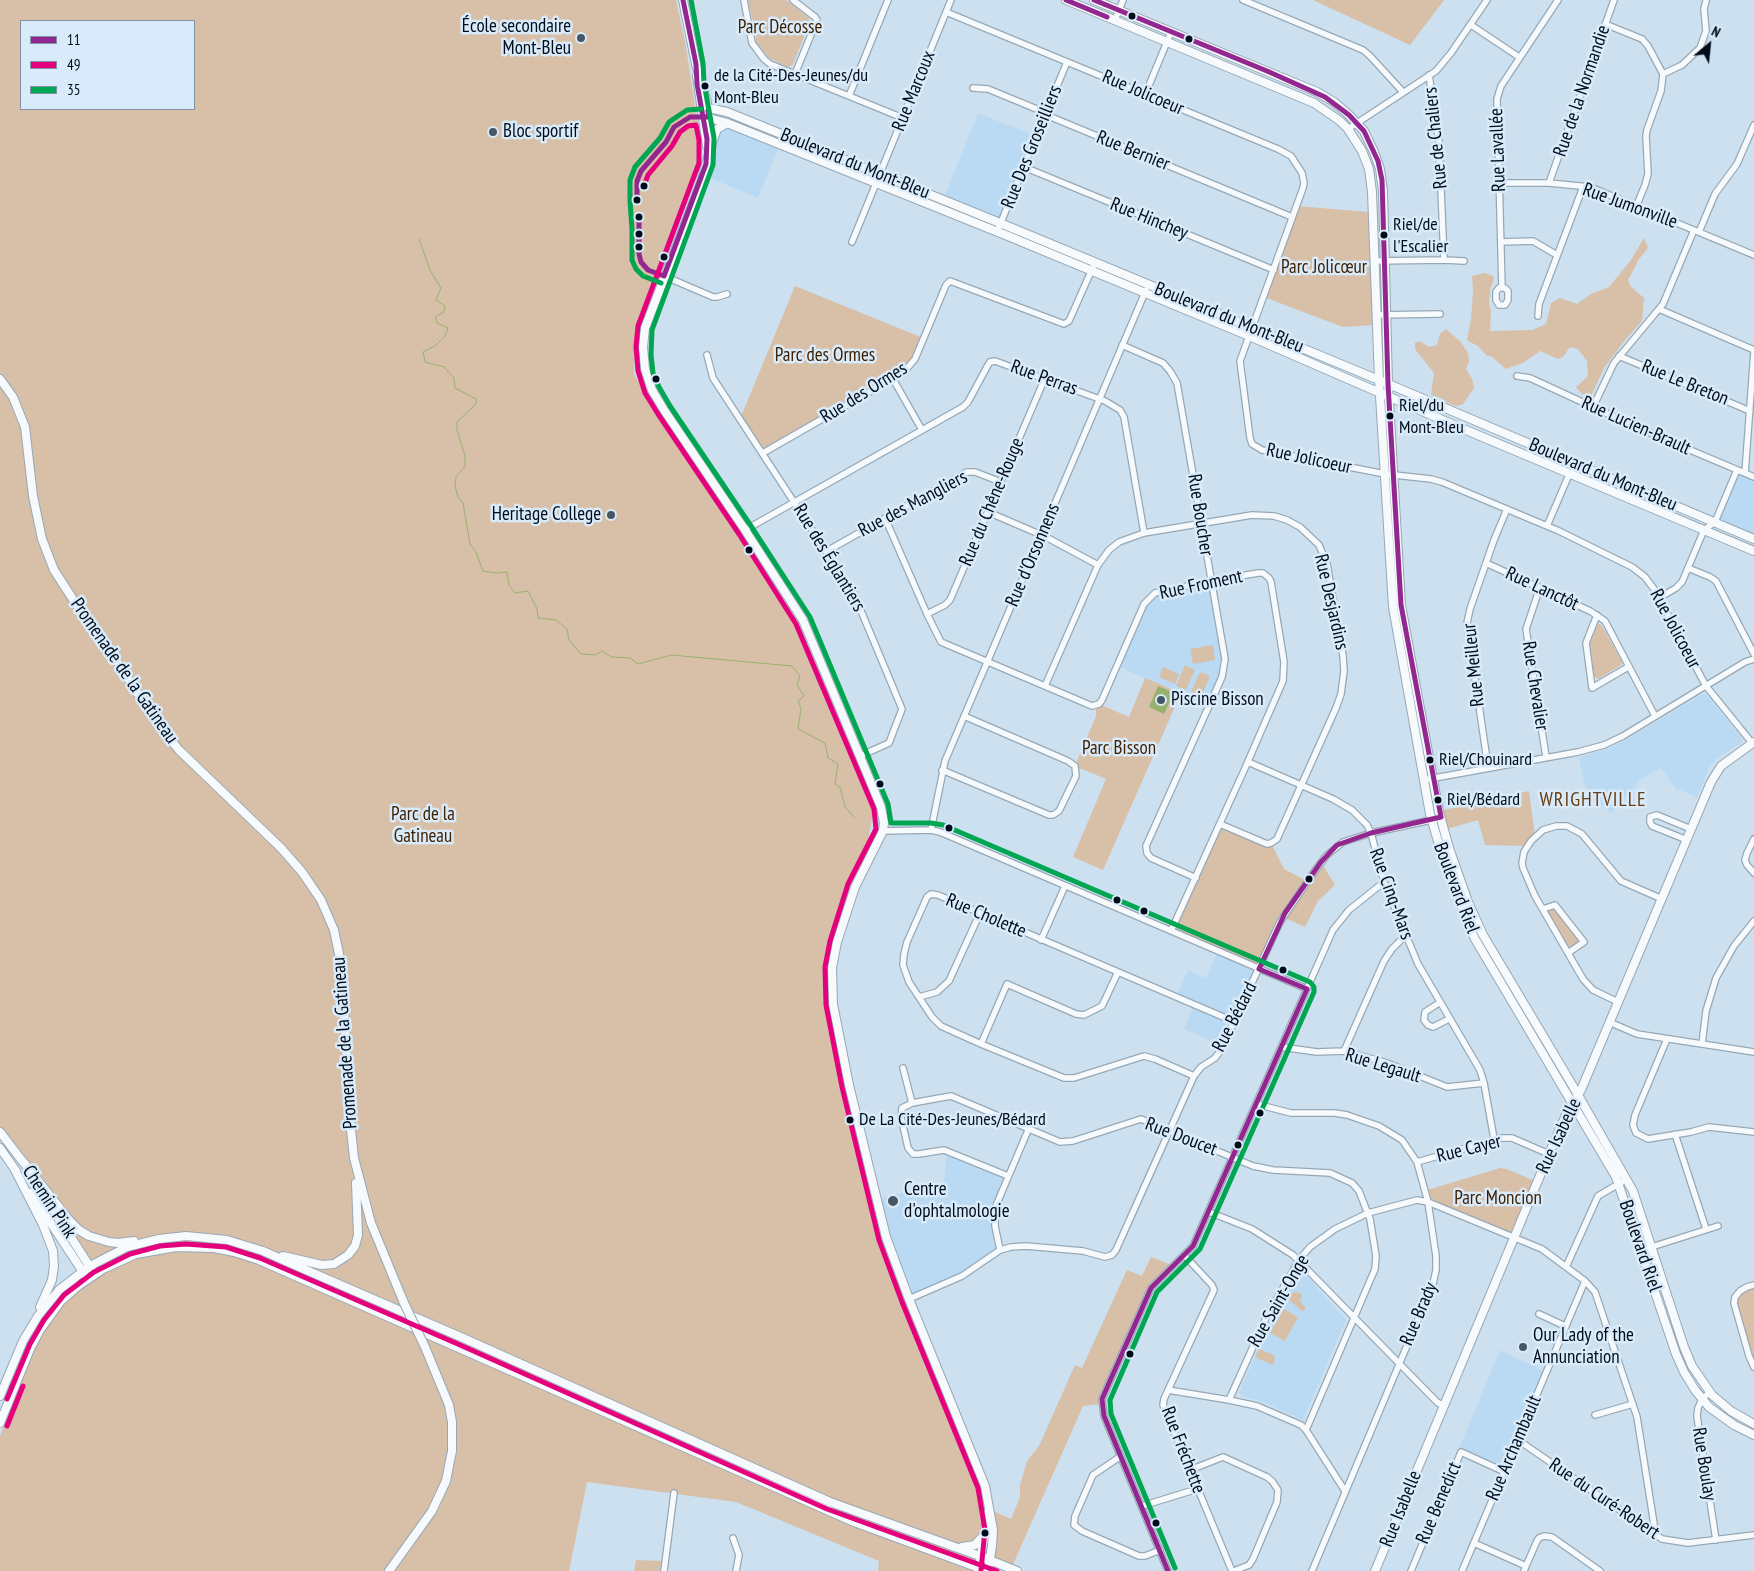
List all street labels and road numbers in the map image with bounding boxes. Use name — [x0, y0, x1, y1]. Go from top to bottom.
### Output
street label: Rue de la Normandie — [1549, 22, 1615, 160]
street label: Rue Marcoux — [888, 47, 940, 135]
street label: Rue Jolicoeur — [1099, 66, 1187, 120]
street label: Rue Des Groseilliers — [997, 82, 1067, 212]
street label: Rue de Chaliers — [1419, 86, 1453, 190]
street label: Rue Lavallée — [1485, 108, 1511, 192]
street label: Boulevard du Mont-Bleu — [777, 124, 933, 204]
street label: Rue Bernier — [1093, 126, 1173, 176]
street label: Rue Jumonville — [1580, 178, 1680, 234]
street label: Rue Hinchey — [1107, 193, 1191, 245]
street label: Boulevard du Mont-Bleu — [1151, 278, 1307, 358]
street label: Rue Perras — [1007, 355, 1081, 401]
street label: Rue Le Breton — [1638, 355, 1732, 411]
street label: Rue des Ormes — [816, 357, 912, 429]
street label: Rue Lucien-Brault — [1578, 392, 1694, 460]
street label: Boulevard du Mont-Bleu — [1525, 433, 1681, 517]
street label: Rue du Chêne-Rouge — [955, 434, 1029, 570]
street label: Rue Jolicoeur — [1264, 439, 1354, 479]
street label: Rue des Mangliers — [855, 466, 971, 542]
street label: Rue Boucher — [1182, 472, 1218, 558]
street label: Rue des Églantiers — [788, 500, 870, 616]
street label: Rue d'Orsonnens — [1001, 500, 1065, 610]
street label: Rue Desjardins — [1309, 552, 1353, 652]
street label: Rue Lanctôt — [1502, 562, 1582, 616]
street label: Rue Froment — [1157, 565, 1245, 605]
street label: Rue Jolicoeur — [1645, 585, 1705, 673]
street label: Promenade de la Gatineau — [65, 594, 183, 748]
street label: Rue Meilleur — [1458, 622, 1490, 708]
street label: Rue Chevalier — [1517, 640, 1553, 732]
street label: Boulevard Riel — [1428, 839, 1484, 937]
street label: Rue Cinq-Mars — [1364, 845, 1418, 943]
street label: Rue Cholette — [942, 889, 1030, 943]
street label: Promenade de la Gatineau — [328, 956, 362, 1130]
street label: Rue Bédard — [1208, 978, 1262, 1056]
street label: Rue Legault — [1343, 1044, 1423, 1088]
street label: Rue Isabelle — [1532, 1095, 1586, 1177]
street label: Rue Doucet — [1142, 1113, 1220, 1161]
street label: Rue Cayer — [1434, 1130, 1504, 1168]
street label: Chemin Pink — [17, 1161, 81, 1243]
street label: Boulevard Riel — [1614, 1197, 1666, 1295]
street label: Rue Saint-Onge — [1243, 1251, 1315, 1351]
street label: Rue Brady — [1396, 1279, 1442, 1349]
street label: Rue Archambault — [1482, 1392, 1546, 1504]
street label: Rue Fréchette — [1156, 1403, 1210, 1497]
street label: Rue Boulay — [1687, 1426, 1721, 1502]
street label: Rue du Curé-Robert — [1544, 1454, 1664, 1544]
street label: Rue Benedict — [1412, 1459, 1466, 1547]
street label: Rue Isabelle — [1375, 1467, 1427, 1551]

